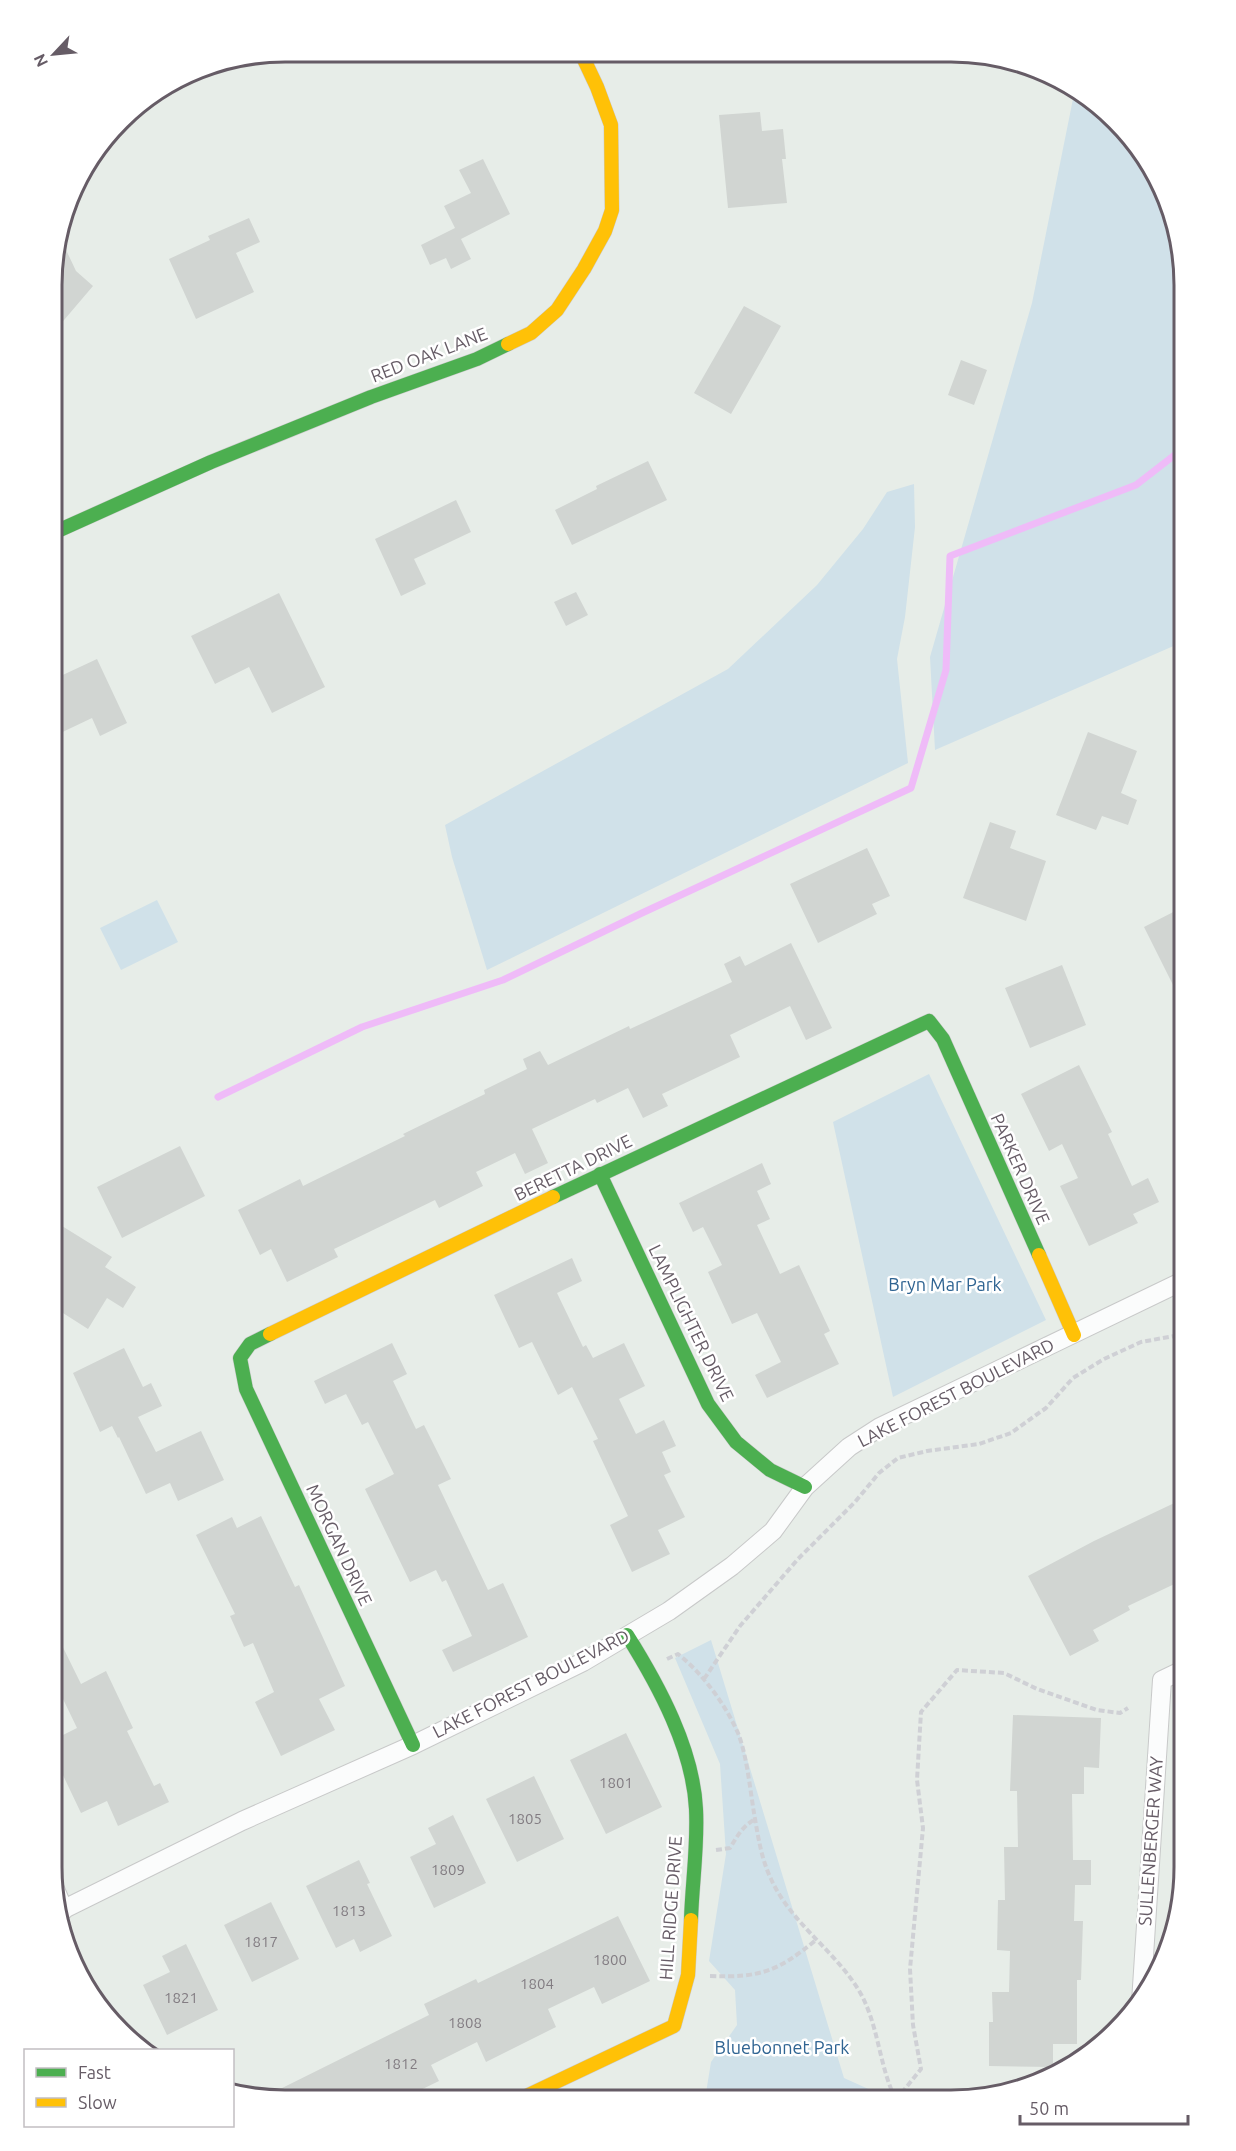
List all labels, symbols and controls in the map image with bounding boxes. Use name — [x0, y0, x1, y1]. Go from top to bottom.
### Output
north arrow — [24, 24, 84, 84]
text: N — [30, 51, 51, 70]
street label: RED OAK LANE — [368, 323, 490, 385]
street label: PARKER DRIVE — [987, 1110, 1054, 1227]
street label: BERETTA DRIVE — [511, 1130, 635, 1204]
street label: LAMPLIGHTER DRIVE — [645, 1241, 738, 1404]
park label: Bryn Mar Park — [888, 1274, 1002, 1294]
street label: LAKE FOREST BOULEVARD — [854, 1334, 1057, 1450]
street label: MORGAN DRIVE — [303, 1481, 377, 1608]
street label: LAKE FOREST BOULEVARD — [429, 1625, 632, 1741]
street label: SULLENBERGER WAY — [1134, 1755, 1166, 1927]
house number: 1801 — [599, 1774, 633, 1791]
house number: 1805 — [508, 1810, 542, 1827]
street label: HILL RIDGE DRIVE — [655, 1835, 685, 1981]
house number: 1809 — [431, 1861, 465, 1878]
house number: 1813 — [332, 1902, 366, 1919]
house number: 1817 — [244, 1933, 278, 1950]
house number: 1800 — [593, 1951, 627, 1968]
house number: 1804 — [520, 1975, 554, 1992]
house number: 1821 — [164, 1989, 198, 2006]
house number: 1808 — [448, 2014, 482, 2031]
park label: Bluebonnet Park — [715, 2037, 849, 2057]
legend — [24, 2049, 234, 2127]
house number: 1812 — [384, 2055, 418, 2072]
text: Fast — [78, 2062, 111, 2082]
scale bar — [1020, 2088, 1188, 2126]
text: Slow — [78, 2092, 117, 2112]
text: 50 m — [1029, 2098, 1069, 2118]

